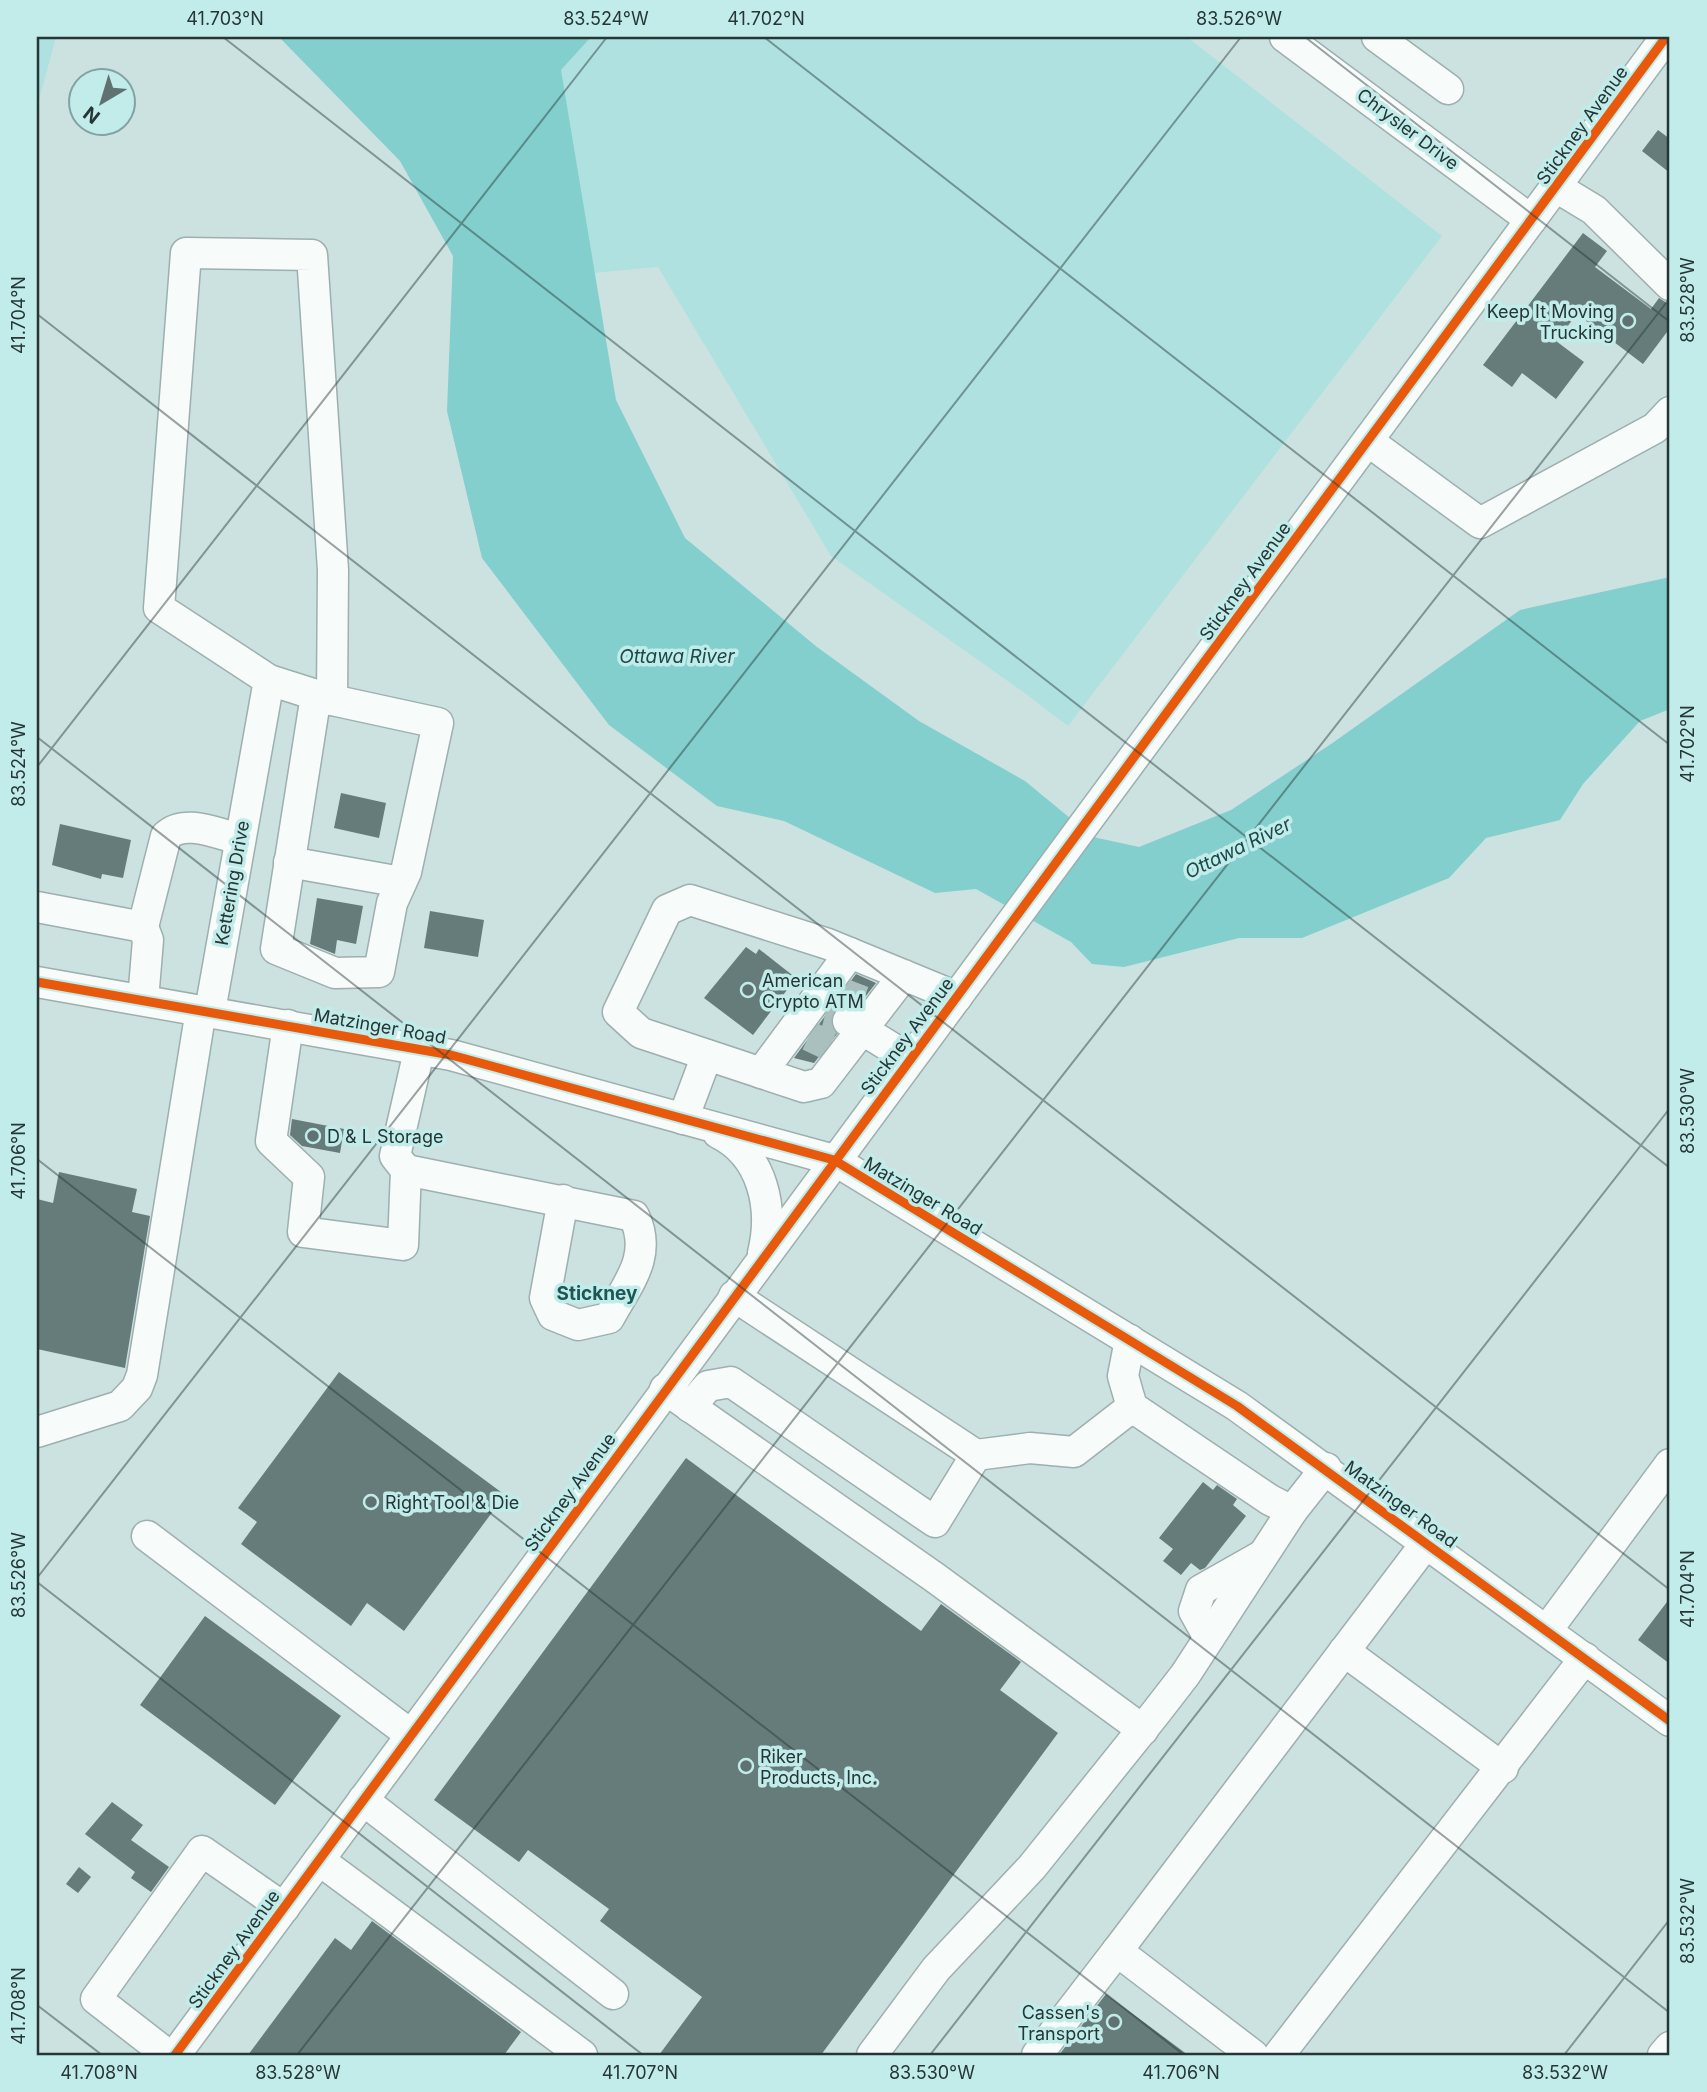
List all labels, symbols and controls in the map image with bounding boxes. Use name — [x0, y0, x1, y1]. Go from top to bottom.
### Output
text: 41.703°N — [186, 8, 264, 29]
text: 83.524°W — [563, 8, 649, 29]
text: 41.702°N — [727, 8, 805, 29]
text: 83.526°W — [1196, 8, 1282, 29]
street label: Stickney Avenue — [1532, 62, 1632, 188]
north arrow — [66, 66, 136, 136]
street label: Chrysler Drive — [1353, 84, 1463, 174]
text: N — [79, 101, 105, 129]
text: 83.528°W — [1677, 257, 1698, 343]
text: 41.704°N — [8, 276, 29, 354]
place label: Keep It Moving Trucking — [1487, 301, 1614, 343]
marker: Keep It Moving Trucking — [1620, 313, 1636, 329]
street label: Stickney Avenue — [1195, 518, 1295, 644]
water label: Ottawa River — [619, 645, 736, 668]
text: 41.702°N — [1677, 705, 1698, 783]
text: 83.524°W — [8, 721, 29, 807]
water label: Ottawa River — [1181, 812, 1296, 884]
street label: Kettering Drive — [211, 819, 253, 947]
place label: American Crypto ATM — [762, 970, 864, 1012]
street label: Stickney Avenue — [856, 973, 958, 1099]
marker: American Crypto ATM — [740, 982, 756, 998]
street label: Matzinger Road — [312, 1004, 448, 1048]
text: 83.530°W — [1677, 1068, 1698, 1154]
text: 41.706°N — [8, 1122, 29, 1200]
place label: D & L Storage — [327, 1126, 443, 1147]
marker: D & L Storage — [305, 1128, 321, 1144]
street label: Matzinger Road — [860, 1152, 986, 1240]
district label: Stickney — [557, 1282, 638, 1305]
street label: Stickney Avenue — [520, 1429, 620, 1555]
street label: Matzinger Road — [1341, 1456, 1461, 1552]
place label: Right Tool & Die — [385, 1492, 519, 1513]
marker: Right Tool & Die — [363, 1494, 379, 1510]
text: 83.526°W — [8, 1532, 29, 1618]
text: 41.704°N — [1677, 1550, 1698, 1628]
place label: Riker Products, Inc. — [760, 1746, 877, 1788]
marker: Riker Products, Inc. — [738, 1758, 754, 1774]
text: 83.532°W — [1677, 1878, 1698, 1964]
street label: Stickney Avenue — [184, 1886, 284, 2012]
text: 41.708°N — [8, 1967, 29, 2045]
place label: Cassen's Transport — [1018, 2002, 1100, 2044]
marker: Cassen's Transport — [1106, 2014, 1122, 2030]
text: 41.708°N — [60, 2062, 138, 2083]
text: 83.528°W — [255, 2062, 341, 2083]
text: 41.707°N — [602, 2062, 678, 2083]
text: 83.530°W — [889, 2062, 975, 2083]
text: 41.706°N — [1142, 2062, 1220, 2083]
text: 83.532°W — [1522, 2062, 1608, 2083]

